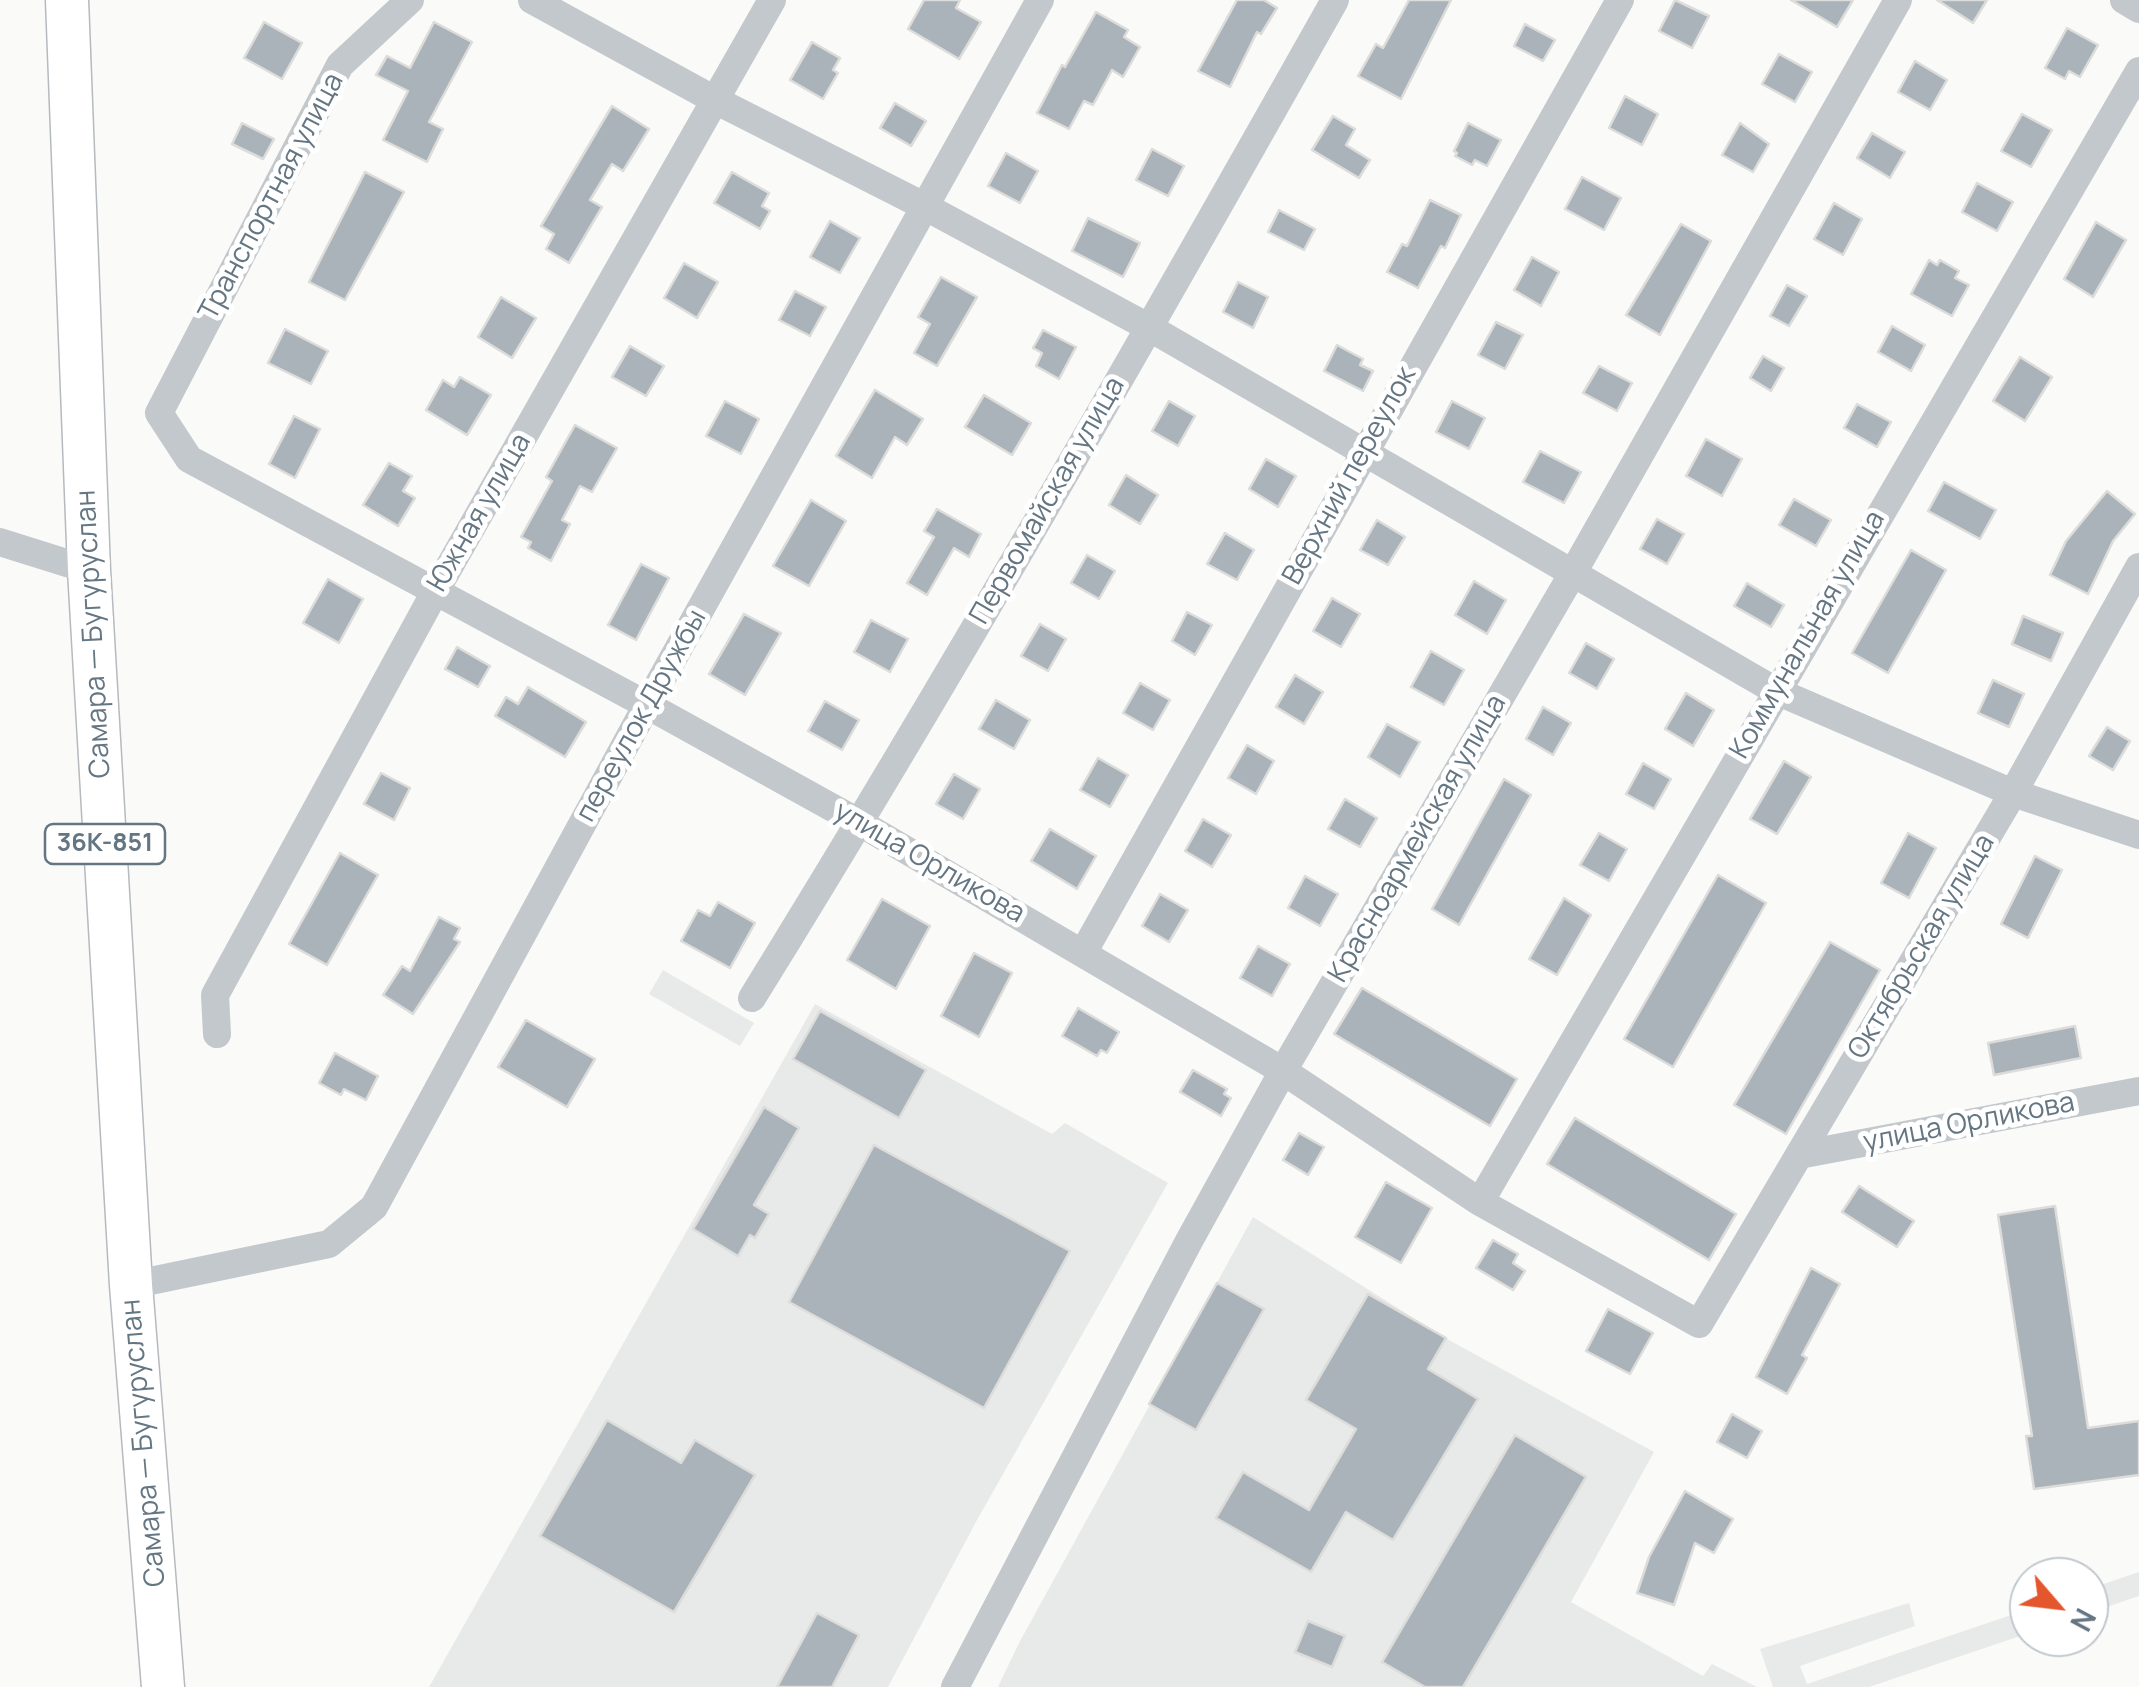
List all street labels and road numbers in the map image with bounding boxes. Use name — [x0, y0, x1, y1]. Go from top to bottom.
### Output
street label: Транспортная улица — [193, 68, 351, 326]
street label: Верхний переулок — [1276, 361, 1424, 591]
street label: Первомайская улица — [963, 371, 1133, 631]
street label: Южная улица — [421, 428, 539, 598]
street label: Самара — Бугуруслан — [70, 489, 118, 779]
street label: Коммунальная улица — [1723, 505, 1893, 765]
street label: переулок Дружбы — [570, 604, 714, 828]
street label: Красноармейская улица — [1322, 689, 1514, 989]
street label: улица Орликова — [828, 795, 1030, 931]
road number: 36К-851 — [45, 824, 165, 864]
street label: Октябрьская улица — [1842, 829, 2002, 1065]
street label: улица Орликова — [1861, 1086, 2077, 1160]
street label: Самара — Бугуруслан — [115, 1298, 173, 1588]

